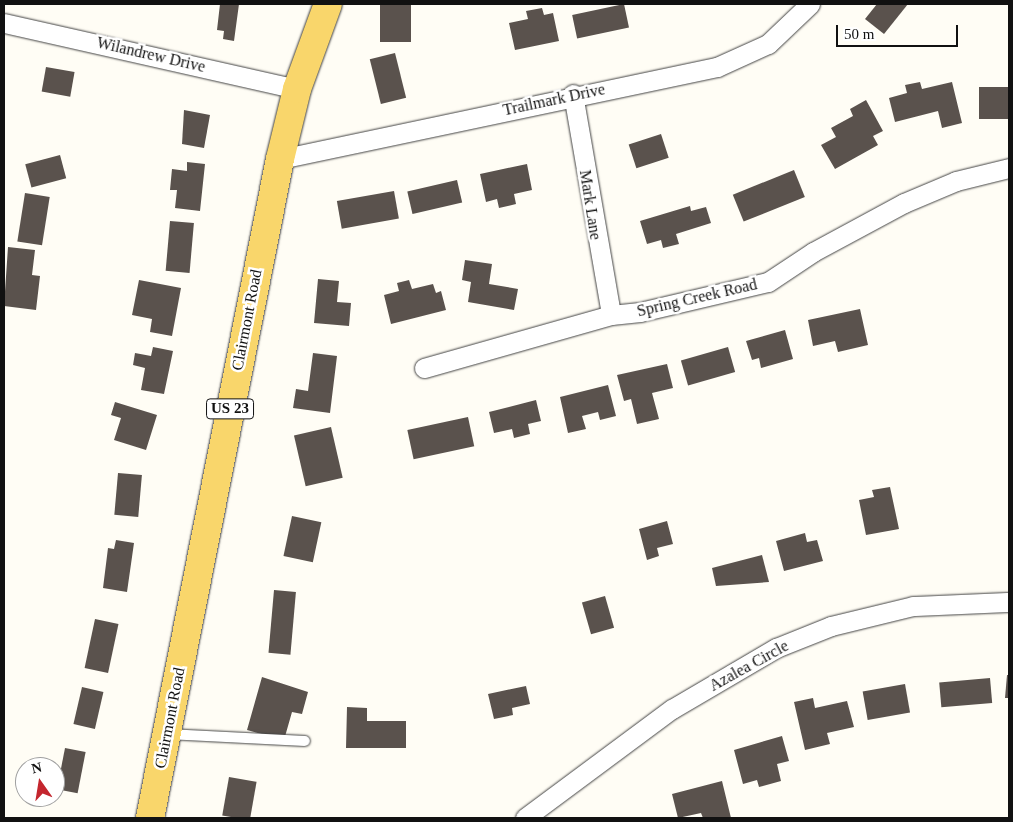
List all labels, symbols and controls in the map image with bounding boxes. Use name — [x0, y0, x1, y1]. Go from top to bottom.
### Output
scale bar — [838, 15, 960, 47]
text: 50 m — [844, 26, 874, 42]
street label: Wilandrew Drive — [95, 33, 207, 77]
street label: Trailmark Drive — [501, 80, 607, 120]
street label: Mark Lane — [575, 169, 605, 241]
street label: Clairmont Road — [228, 268, 266, 372]
street label: Spring Creek Road — [635, 275, 759, 321]
road number: US 23 — [205, 396, 255, 422]
street label: Azalea Circle — [706, 636, 792, 696]
street label: Clairmont Road — [151, 666, 189, 770]
north arrow — [15, 757, 65, 807]
text: N — [30, 759, 43, 776]

